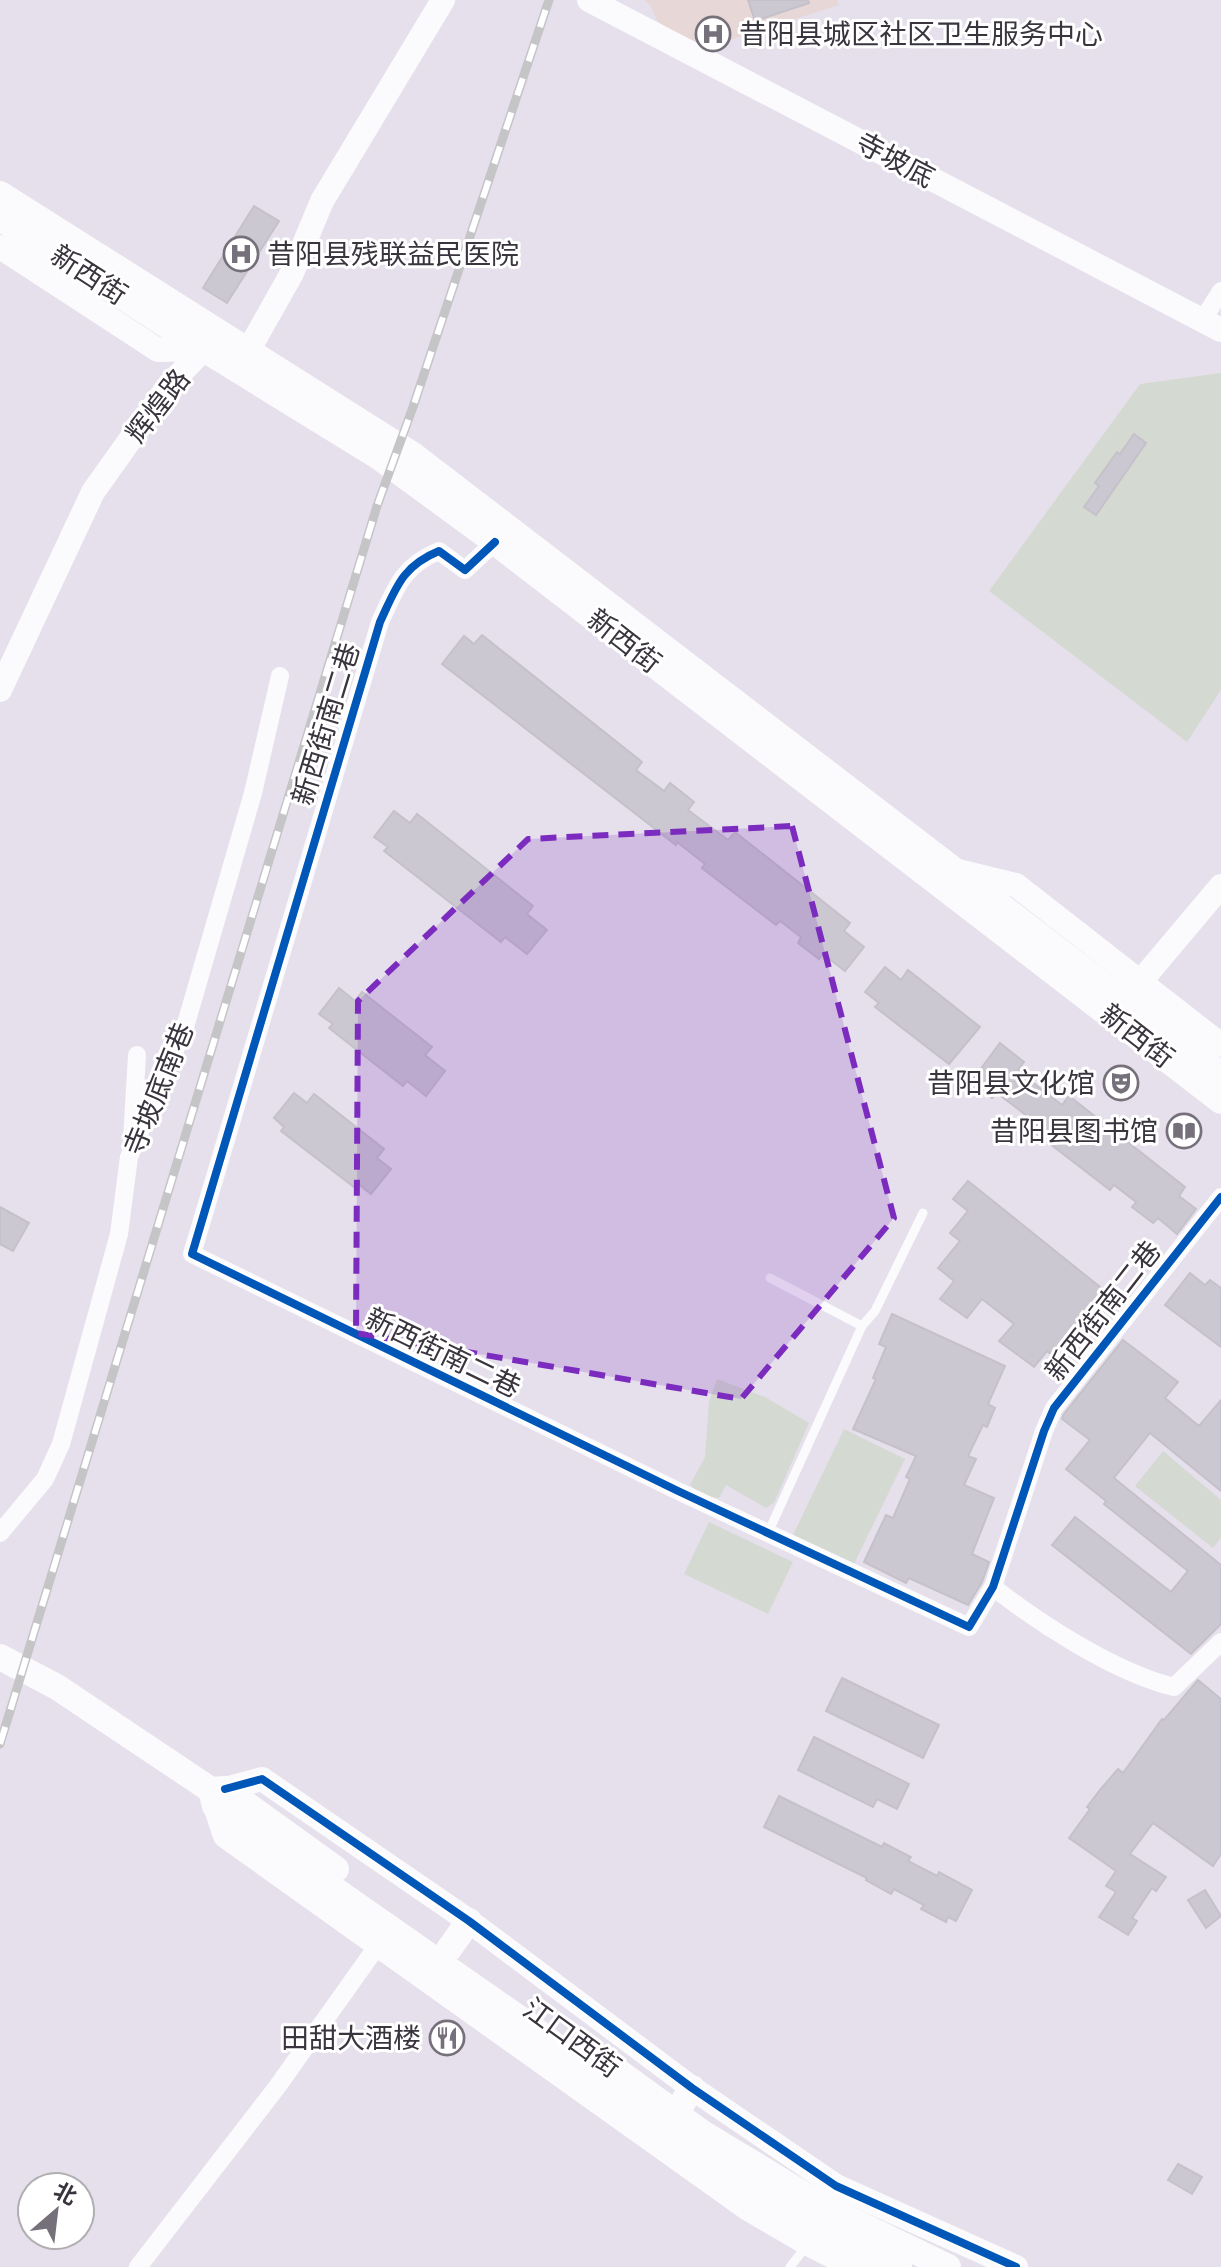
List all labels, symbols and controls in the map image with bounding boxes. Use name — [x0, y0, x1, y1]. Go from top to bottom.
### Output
hospital icon: 昔阳县城区社区卫生服务中心 — [694, 15, 732, 53]
place label: 昔阳县城区社区卫生服务中心 — [739, 18, 1103, 51]
street label: 寺坡底 — [850, 126, 940, 194]
hospital icon: 昔阳县残联益民医院 — [222, 235, 260, 273]
street label: 新西街 — [45, 238, 133, 312]
place label: 昔阳县残联益民医院 — [267, 238, 519, 271]
street label: 辉煌路 — [119, 363, 197, 449]
street label: 新西街 — [581, 602, 667, 680]
street label: 新西街南二巷 — [286, 639, 366, 809]
street label: 新西街 — [1094, 997, 1180, 1075]
street label: 寺坡底南巷 — [117, 1018, 201, 1160]
theatre icon: 昔阳县文化馆 — [1102, 1064, 1140, 1102]
place label: 昔阳县文化馆 — [927, 1067, 1095, 1100]
library icon: 昔阳县图书馆 — [1165, 1112, 1203, 1150]
place label: 昔阳县图书馆 — [990, 1115, 1158, 1148]
street label: 新西街南二巷 — [1038, 1235, 1168, 1387]
street label: 新西街南二巷 — [360, 1301, 526, 1405]
street label: 江口西街 — [517, 1992, 627, 2084]
restaurant icon: 田甜大酒楼 — [428, 2019, 466, 2057]
place label: 田甜大酒楼 — [281, 2022, 421, 2055]
north arrow — [16, 2171, 96, 2251]
text: 北 — [50, 2178, 81, 2210]

